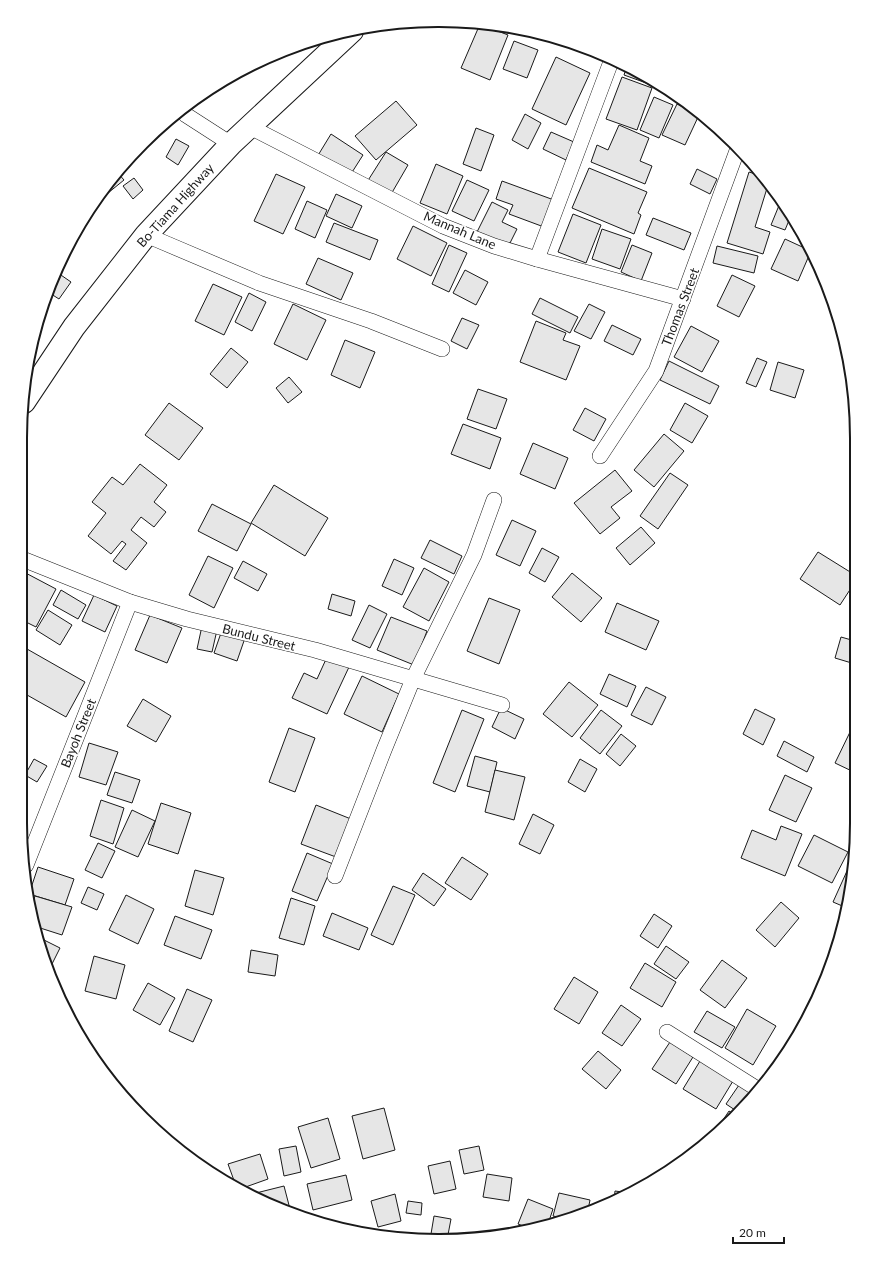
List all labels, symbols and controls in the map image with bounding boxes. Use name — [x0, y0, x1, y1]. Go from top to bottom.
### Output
street label: Bo-Tiama Highway — [133, 159, 217, 250]
street label: Mannah Lane — [421, 208, 499, 252]
street label: Thomas Street — [658, 265, 702, 348]
street label: Bundu Street — [221, 620, 298, 654]
street label: Bayoh Street — [57, 696, 99, 770]
scale bar — [733, 1219, 784, 1245]
text: 20 m — [739, 1225, 766, 1240]

